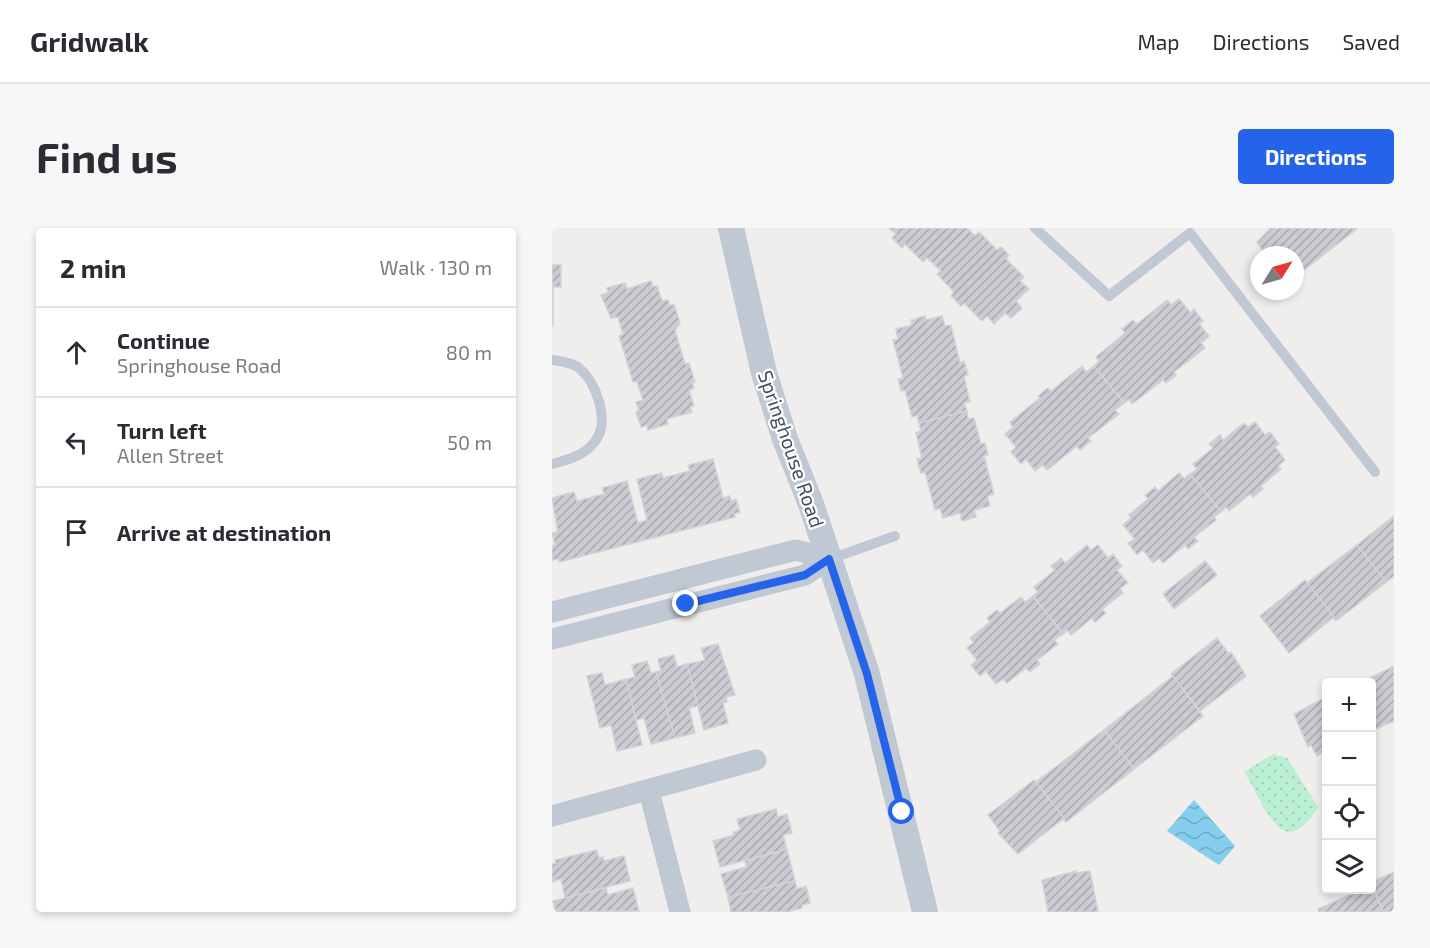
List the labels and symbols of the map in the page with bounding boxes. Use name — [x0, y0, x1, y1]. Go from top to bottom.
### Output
north arrow — [1250, 246, 1304, 300]
street label: Springhouse Road — [754, 367, 830, 530]
route end — [672, 590, 698, 616]
route start — [888, 798, 914, 824]

